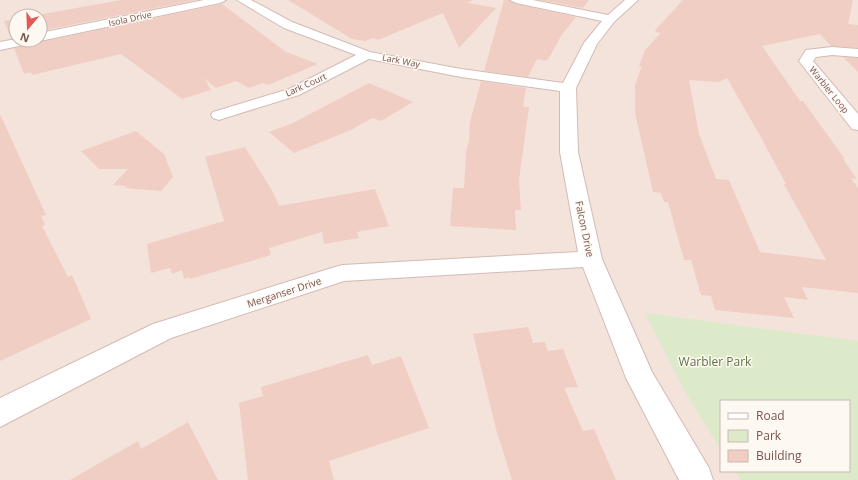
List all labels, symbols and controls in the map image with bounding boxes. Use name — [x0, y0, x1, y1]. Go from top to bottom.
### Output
north arrow — [8, 8, 48, 48]
street label: Isola Drive — [107, 8, 153, 29]
text: N — [18, 29, 31, 46]
street label: Lark Way — [381, 50, 422, 71]
street label: Warbler Loop — [806, 63, 852, 116]
street label: Lark Court — [283, 70, 329, 99]
street label: Falcon Drive — [572, 200, 598, 259]
street label: Merganser Drive — [245, 273, 323, 311]
park label: Warbler Park — [679, 353, 752, 370]
legend — [720, 400, 850, 472]
text: Road — [756, 407, 785, 424]
text: Park — [756, 427, 782, 444]
text: Building — [756, 447, 802, 464]

